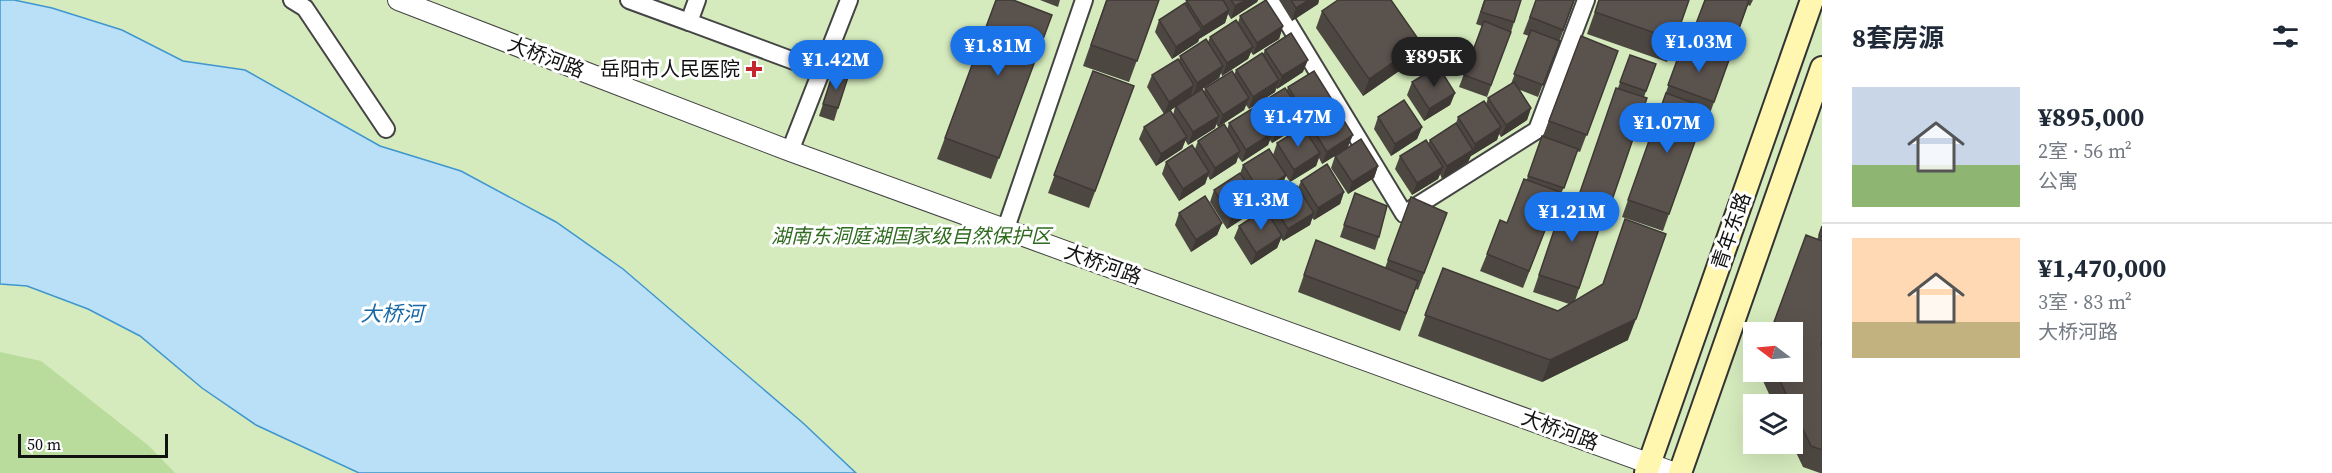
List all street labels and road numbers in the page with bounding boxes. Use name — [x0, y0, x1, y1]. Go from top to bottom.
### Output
street label: 大桥河路 — [504, 30, 588, 84]
street label: 青年东路 — [1705, 189, 1757, 273]
street label: 大桥河路 — [1061, 237, 1145, 291]
street label: 大桥河路 — [1518, 403, 1602, 457]

